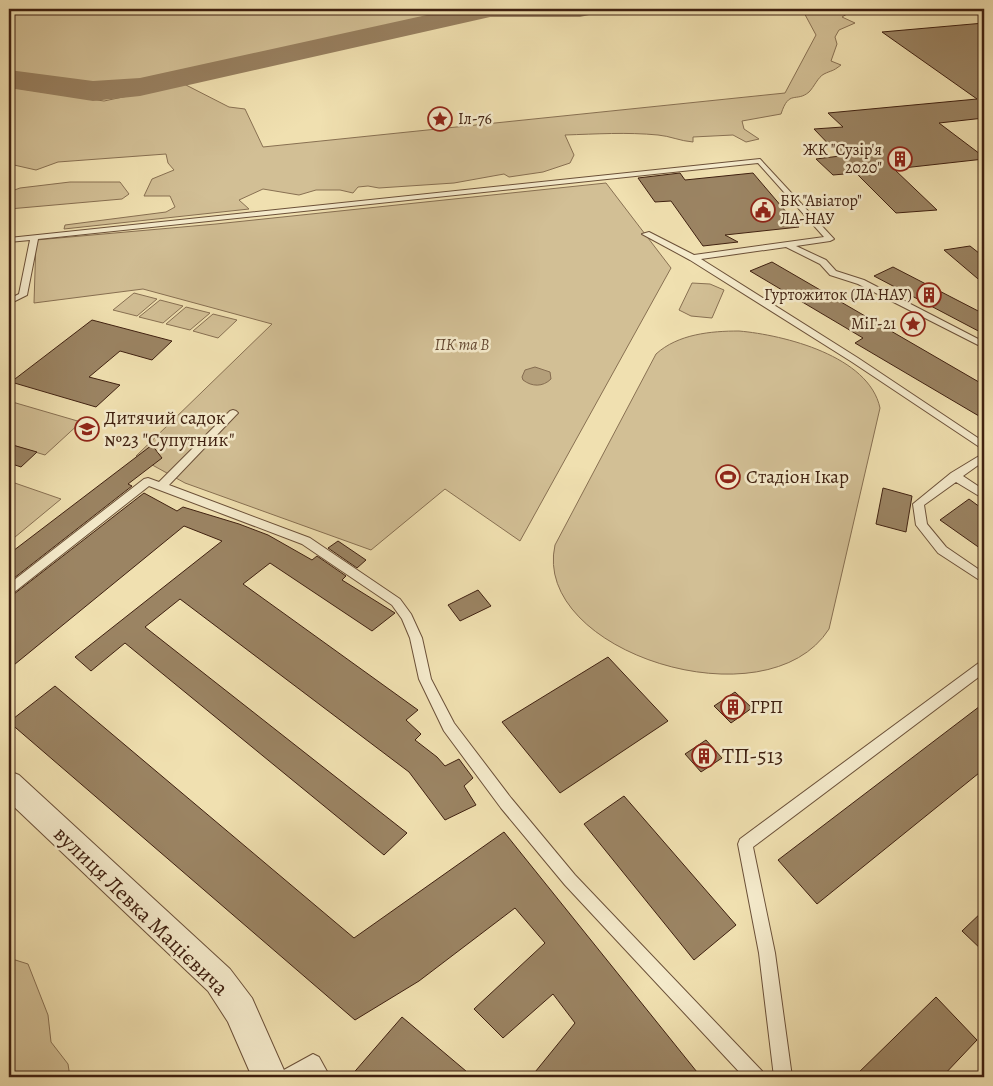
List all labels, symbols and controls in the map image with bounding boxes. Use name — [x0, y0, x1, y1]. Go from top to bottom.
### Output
place icon: Іл-76 — [427, 106, 453, 132]
place label: Іл-76 — [458, 108, 492, 130]
place label: ЖК "Сузір'я 2020" — [803, 139, 882, 179]
building icon: ЖК "Сузір'я 2020" — [887, 146, 913, 172]
place label: БК "Авіатор" ЛА-НАУ — [780, 190, 862, 230]
public building icon: БК "Авіатор" ЛА-НАУ — [750, 197, 776, 223]
building icon: Гуртожиток (ЛА НАУ) — [916, 282, 942, 308]
place label: Гуртожиток (ЛА НАУ) — [764, 284, 912, 306]
place icon: МіГ-21 — [900, 311, 926, 337]
place label: МіГ-21 — [851, 313, 897, 335]
park label: ПК та В — [435, 334, 489, 356]
place label: Дитячий садок №23 "Супутник" — [104, 405, 235, 453]
school or university icon: Дитячий садок №23 "Супутник" — [74, 416, 100, 442]
sports icon: Стадіон Ікар — [715, 464, 741, 490]
place label: Стадіон Ікар — [746, 464, 849, 490]
building icon: ГРП — [720, 694, 746, 720]
place label: ГРП — [750, 694, 783, 720]
place label: ТП-513 — [722, 741, 783, 771]
building icon: ТП-513 — [691, 743, 717, 769]
street label: вулиця Левка Мацієвича — [47, 819, 236, 1003]

